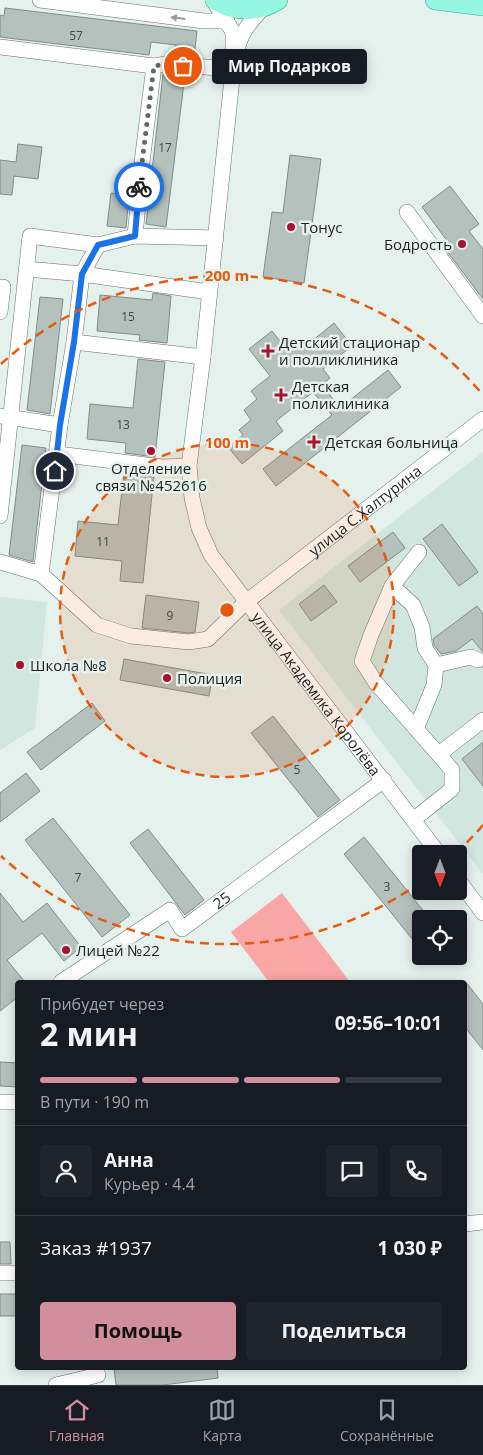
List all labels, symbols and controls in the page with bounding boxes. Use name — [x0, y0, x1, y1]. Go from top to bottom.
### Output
one-way arrow — [170, 14, 186, 22]
house number: 57 — [69, 27, 83, 44]
pin — [162, 45, 204, 87]
callout: Мир Подарков — [213, 48, 368, 84]
icon: bag — [169, 52, 197, 80]
text: Мир Подарков — [228, 55, 351, 77]
house number: 17 — [158, 139, 172, 156]
courier — [114, 162, 164, 212]
icon: bike — [125, 173, 153, 201]
place label: Тонус — [301, 217, 342, 237]
marker: Тонус — [285, 221, 297, 233]
place label: Бодрость — [384, 234, 452, 254]
marker: Бодрость — [456, 238, 468, 250]
text: 200 m — [205, 265, 249, 285]
house number: 15 — [121, 308, 135, 325]
place label: Детский стационар и полликлиника — [279, 332, 420, 369]
marker: Детский стационар и полликлиника — [261, 344, 275, 358]
place label: Детская поликлиника — [292, 376, 389, 413]
marker: Детская поликлиника — [274, 388, 288, 402]
house number: 13 — [116, 416, 130, 433]
text: 100 m — [205, 432, 249, 452]
place label: Детская больница — [325, 432, 458, 452]
marker: Детская больница — [307, 435, 321, 449]
marker: Отделение связи №452616 — [145, 445, 157, 457]
pin — [34, 450, 76, 492]
icon: home — [41, 457, 69, 485]
place label: Отделение связи №452616 — [95, 458, 207, 495]
street label: улица С.Халтурина — [304, 460, 425, 560]
house number: 11 — [96, 533, 110, 550]
centre of rings — [218, 601, 236, 619]
house number: 9 — [167, 607, 174, 624]
street label: улица Академика Королёва — [248, 608, 386, 780]
place label: Школа №8 — [30, 655, 107, 675]
marker: Школа №8 — [14, 659, 26, 671]
place label: Полиция — [177, 668, 242, 688]
marker: Полиция — [161, 672, 173, 684]
house number: 5 — [294, 761, 301, 778]
north arrow — [412, 845, 468, 900]
map controls — [412, 845, 467, 965]
house number: 7 — [75, 869, 82, 886]
house number: 3 — [384, 878, 391, 895]
street label: 25 — [209, 887, 234, 913]
button: locate — [412, 910, 467, 965]
place label: Лицей №22 — [76, 940, 160, 960]
marker: Лицей №22 — [60, 944, 72, 956]
text: Прибудет через — [40, 993, 164, 1015]
text: 09:56–10:01 — [335, 1010, 442, 1036]
text: 2 мин — [40, 1012, 138, 1055]
text: В пути · 190 m — [40, 1091, 149, 1113]
button: person — [40, 1145, 92, 1197]
button: chat — [326, 1145, 378, 1197]
button: phone — [390, 1145, 442, 1197]
text: Анна — [104, 1147, 154, 1173]
text: Курьер · 4.4 — [104, 1173, 195, 1195]
text: Заказ #1937 — [40, 1235, 152, 1261]
text: 1 030 ₽ — [378, 1235, 442, 1261]
button: Помощь — [40, 1302, 236, 1360]
button: Поделиться — [246, 1302, 442, 1360]
tab: Главная — [49, 1396, 105, 1445]
tab: Карта — [203, 1396, 242, 1445]
tab: Сохранённые — [340, 1396, 434, 1445]

